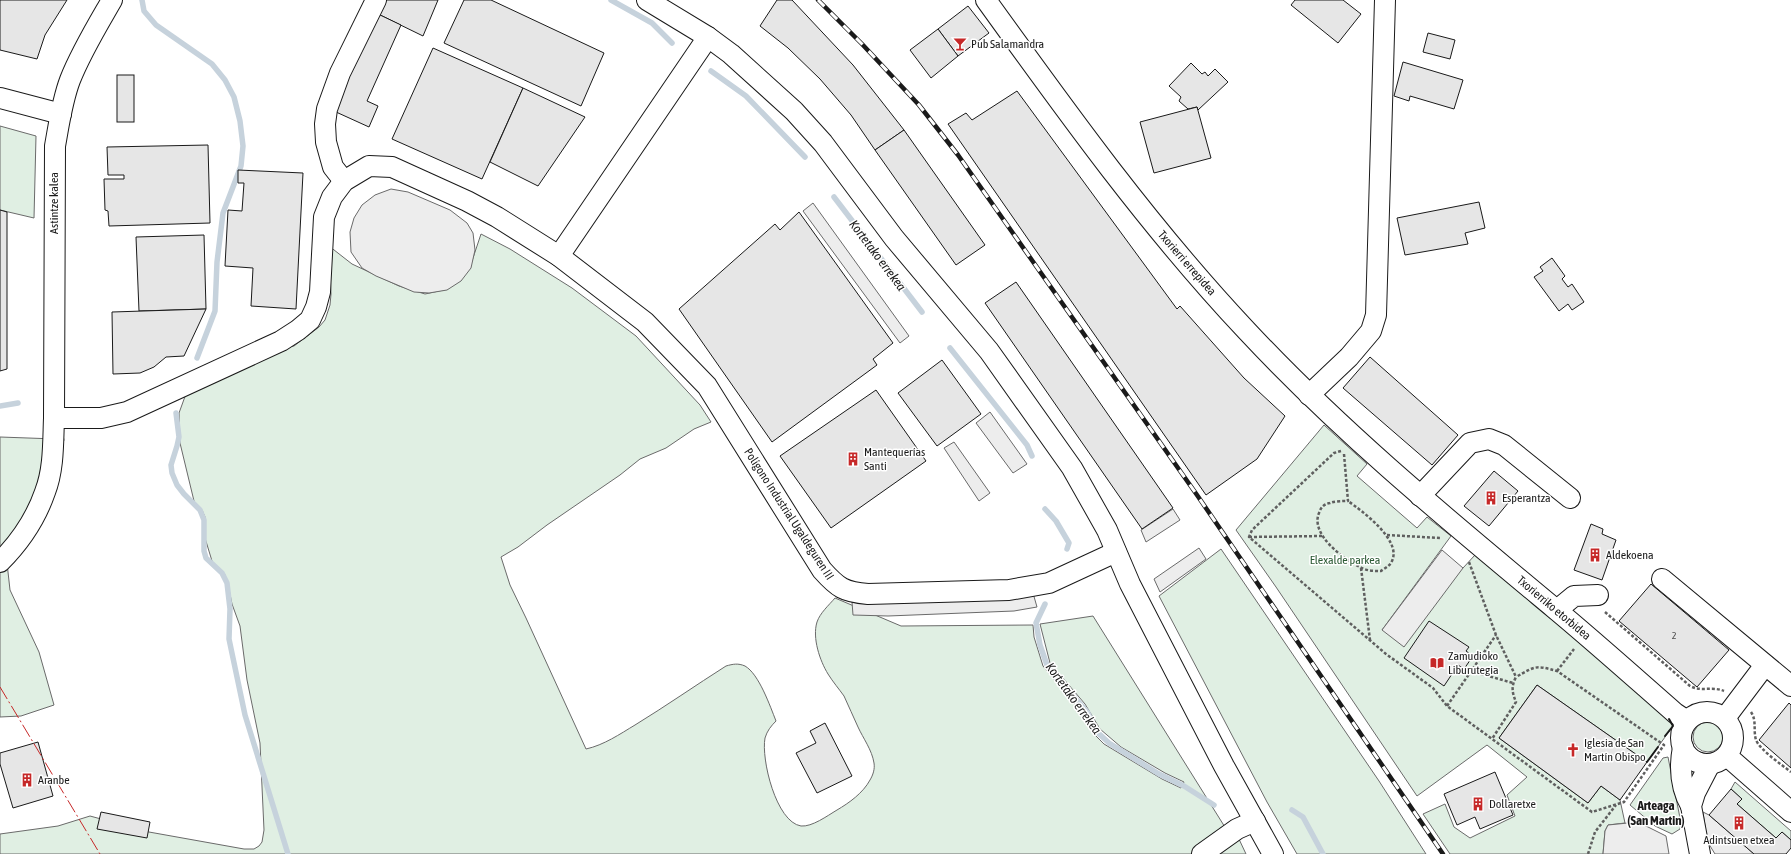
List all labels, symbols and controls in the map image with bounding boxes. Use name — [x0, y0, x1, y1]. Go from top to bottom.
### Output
bar icon: Pub Salamandra — [952, 36, 968, 52]
place label: Pub Salamandra — [971, 37, 1044, 51]
street label: Astintze kalea — [47, 172, 61, 234]
water label: Kortetako errekea — [846, 217, 909, 294]
street label: Txorierri errepidea — [1155, 228, 1219, 298]
place label: Mantequerías Santi — [864, 445, 925, 473]
street label: Polígono Industrial Ugaldeguren III — [741, 446, 837, 582]
building icon: Mantequerías Santi — [845, 451, 861, 467]
building icon: Esperantza — [1483, 490, 1499, 506]
place label: Esperantza — [1502, 491, 1551, 505]
building icon: Aldekoena — [1587, 547, 1603, 563]
place label: Aldekoena — [1606, 548, 1654, 562]
park label: Elexalde parkea — [1310, 553, 1380, 567]
street label: Txorierriko etorbidea — [1514, 573, 1594, 643]
house number: 2 — [1672, 630, 1677, 641]
place label: Zamudioko Liburutegia — [1448, 649, 1499, 677]
library icon: Zamudioko Liburutegia — [1429, 655, 1445, 671]
water label: Kortetako errekea — [1043, 660, 1105, 737]
place label: Iglesia de San Martín Obispo — [1584, 736, 1646, 764]
church icon: Iglesia de San Martín Obispo — [1565, 742, 1581, 758]
building icon: Aranbe — [19, 772, 35, 788]
place label: Aranbe — [38, 773, 70, 787]
building icon: Dollaretxe — [1470, 796, 1486, 812]
place label: Dollaretxe — [1489, 797, 1536, 811]
district label: Arteaga (San Martin) — [1627, 798, 1685, 828]
building icon: Adintsuen etxea — [1731, 815, 1747, 831]
place label: Adintsuen etxea — [1703, 833, 1775, 847]

